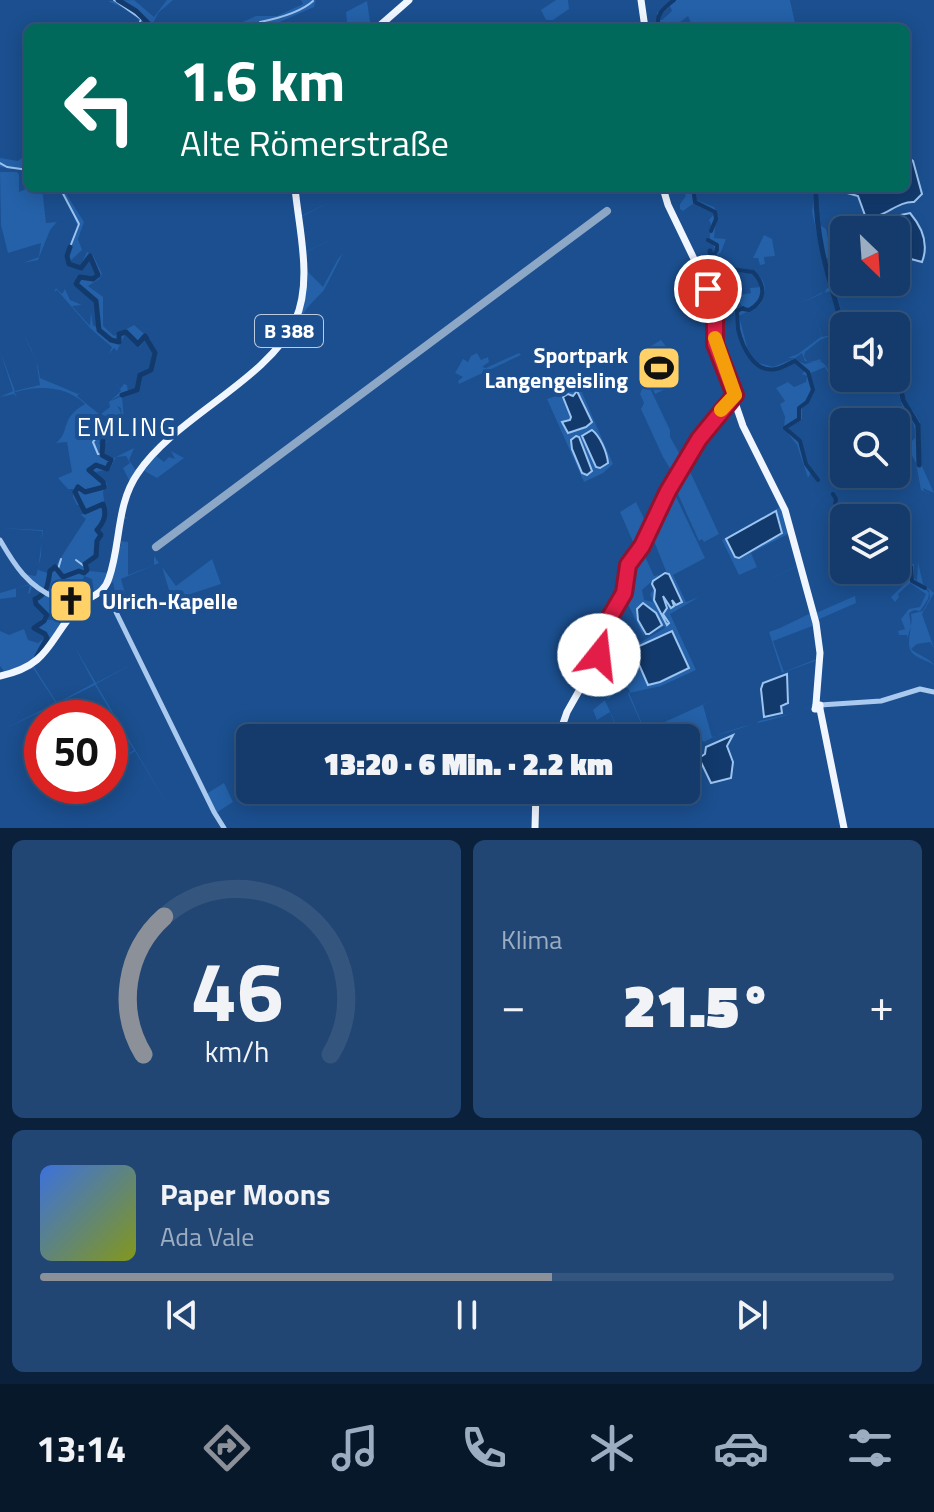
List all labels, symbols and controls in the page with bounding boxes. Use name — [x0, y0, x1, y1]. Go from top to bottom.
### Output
text: 1.6 km — [180, 38, 345, 123]
icon: left — [48, 56, 152, 160]
text: Alte Römerstraße — [180, 115, 449, 170]
north arrow — [830, 216, 910, 296]
map controls — [830, 216, 910, 584]
pin — [674, 255, 742, 323]
icon: arrive — [686, 267, 730, 311]
button: sound — [830, 312, 910, 392]
road number: B 388 — [255, 315, 323, 347]
place label: Sportpark Langengeisling — [485, 338, 629, 397]
sports icon: Sportpark Langengeisling — [635, 344, 683, 392]
district label: EMLING — [77, 407, 177, 446]
button: search — [830, 408, 910, 488]
button: layers — [830, 504, 910, 584]
church icon: Ulrich-Kapelle — [47, 577, 95, 625]
place label: Ulrich-Kapelle — [102, 584, 238, 618]
position arrow — [557, 613, 641, 697]
speed limit sign: 50 — [24, 700, 128, 804]
text: 13:20 · 6 Min. · 2.2 km — [323, 741, 613, 787]
text: Klima — [501, 920, 562, 959]
text: 46 — [190, 927, 283, 1053]
text: 21.5° — [623, 959, 772, 1050]
text: − — [501, 971, 526, 1038]
text: + — [869, 971, 894, 1038]
text: km/h — [204, 1030, 269, 1073]
text: Paper Moons — [160, 1171, 330, 1217]
text: Ada Vale — [160, 1217, 254, 1256]
icon: previous — [160, 1293, 204, 1337]
icon: pause — [445, 1293, 489, 1337]
icon: next — [730, 1293, 774, 1337]
icon: directions — [199, 1420, 255, 1476]
icon: music — [327, 1420, 383, 1476]
icon: phone — [456, 1420, 512, 1476]
icon: climate — [584, 1420, 640, 1476]
icon: car — [713, 1420, 769, 1476]
icon: filters — [842, 1420, 898, 1476]
text: 13:14 — [36, 1421, 126, 1476]

